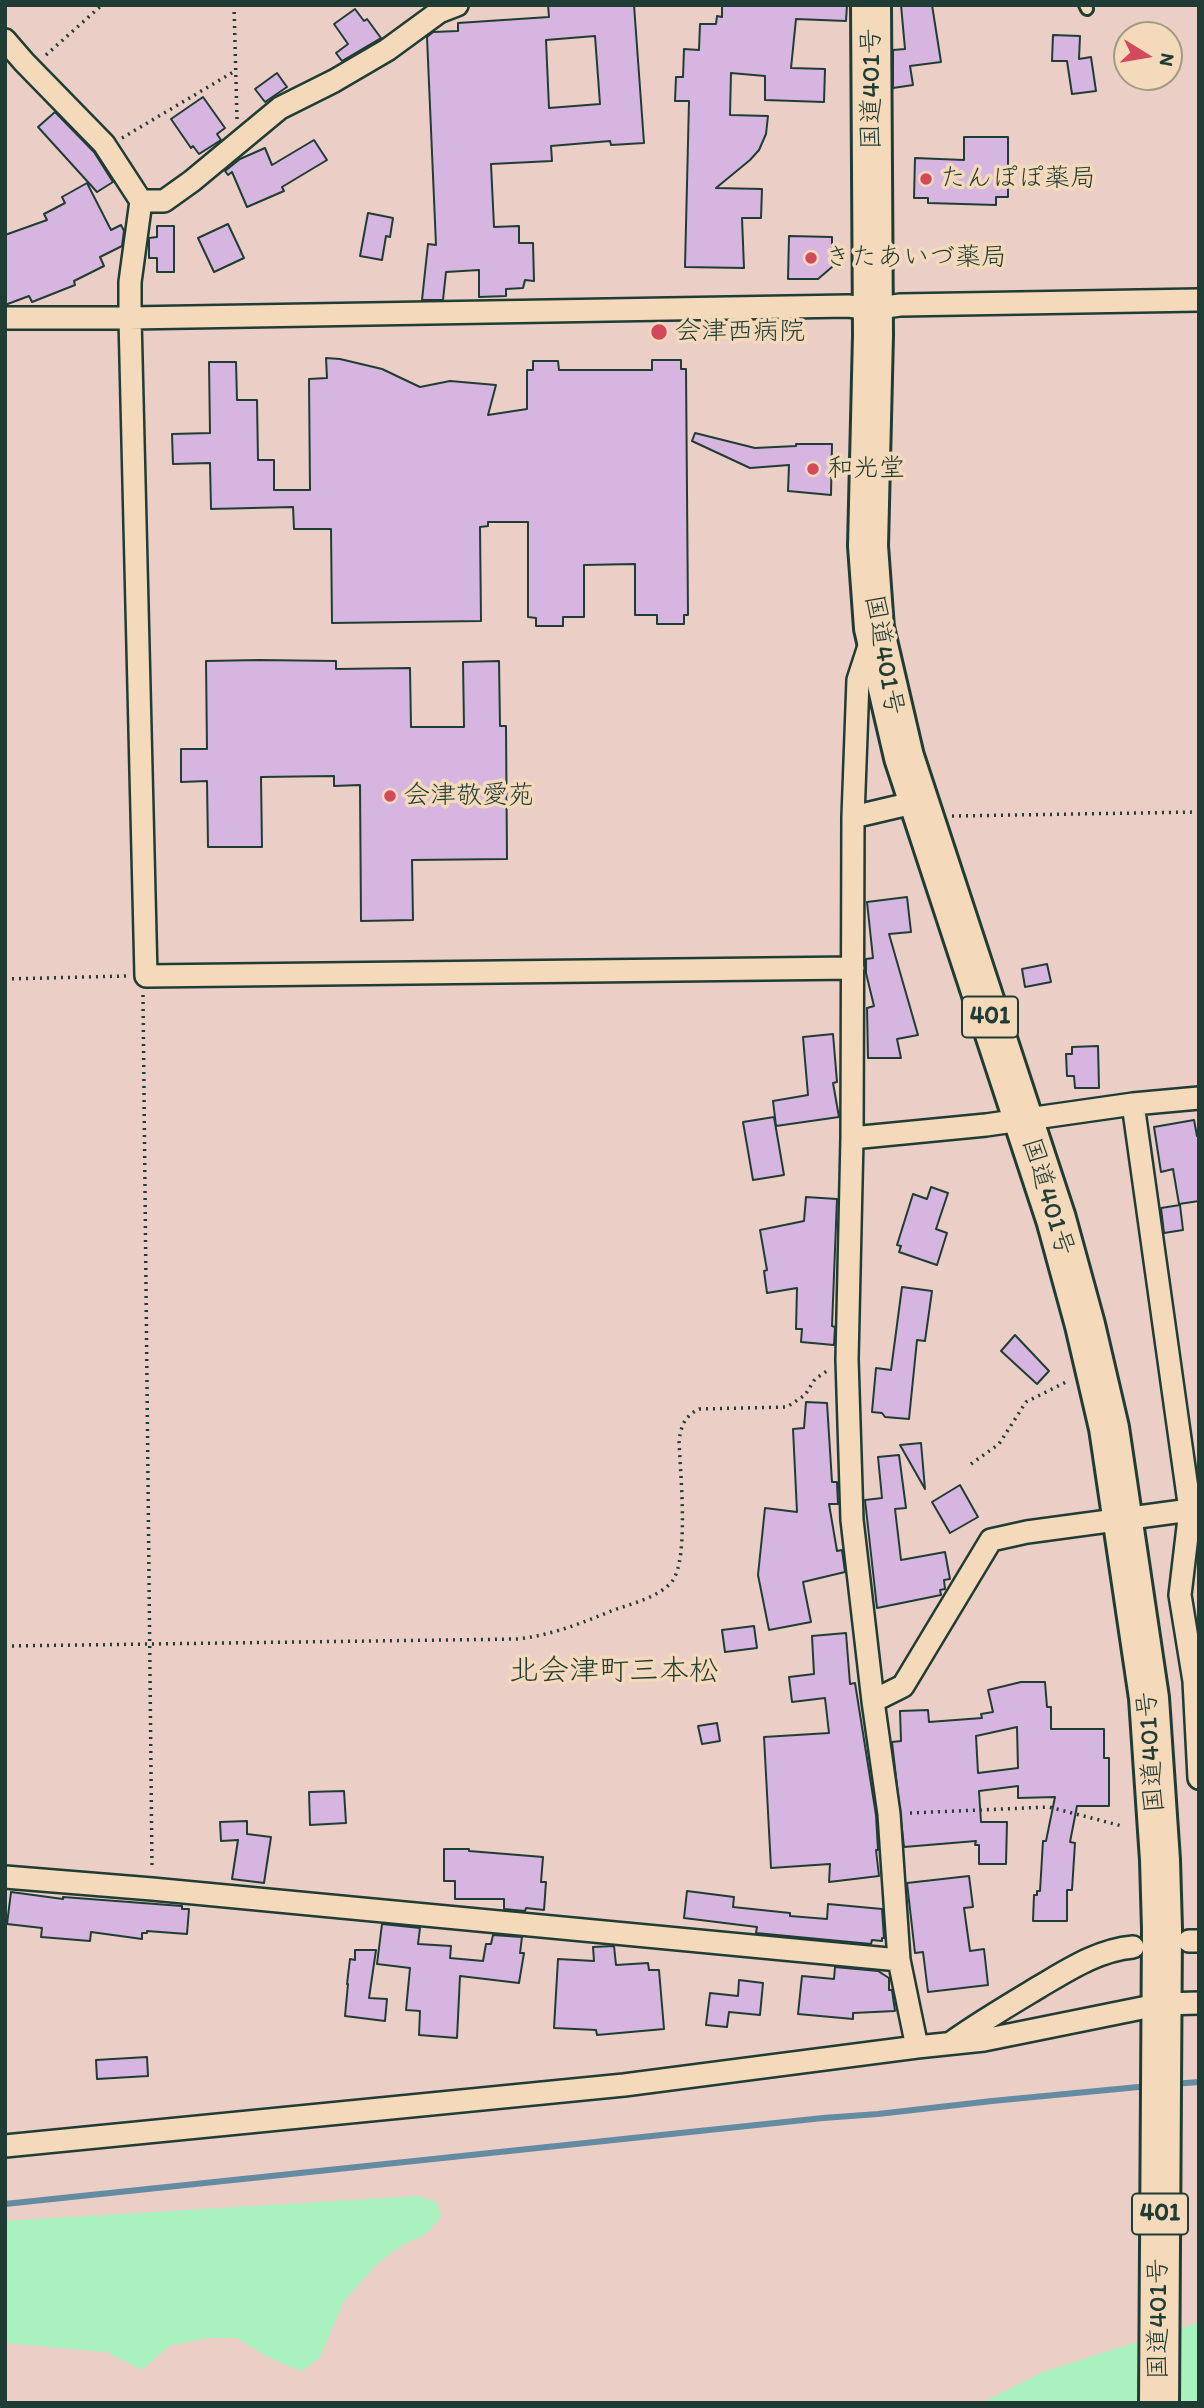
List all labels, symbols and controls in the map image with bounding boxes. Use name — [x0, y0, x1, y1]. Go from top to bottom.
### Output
north arrow — [1113, 21, 1183, 91]
street label: 国道401号 — [856, 28, 888, 150]
text: N — [1155, 51, 1180, 68]
place label: たんぽぽ薬局 — [940, 163, 1096, 195]
marker: たんぽぽ薬局 — [918, 171, 934, 187]
place label: きたあいづ薬局 — [825, 242, 1007, 274]
marker: きたあいづ薬局 — [803, 250, 819, 266]
place label: 会津西病院 — [675, 316, 805, 348]
marker: 会津西病院 — [649, 322, 669, 342]
place label: 和光堂 — [827, 453, 905, 485]
marker: 和光堂 — [805, 461, 821, 477]
street label: 国道401号 — [857, 592, 909, 718]
place label: 会津敬愛苑 — [404, 780, 534, 812]
marker: 会津敬愛苑 — [382, 788, 398, 804]
road number: 401 — [962, 996, 1018, 1037]
street label: 国道401号 — [1014, 1134, 1080, 1260]
district label: 北会津町三本松 — [509, 1654, 719, 1690]
street label: 国道401号 — [1132, 1690, 1172, 1814]
road number: 401 — [1132, 2194, 1188, 2234]
street label: 国道401号 — [1143, 2258, 1175, 2380]

